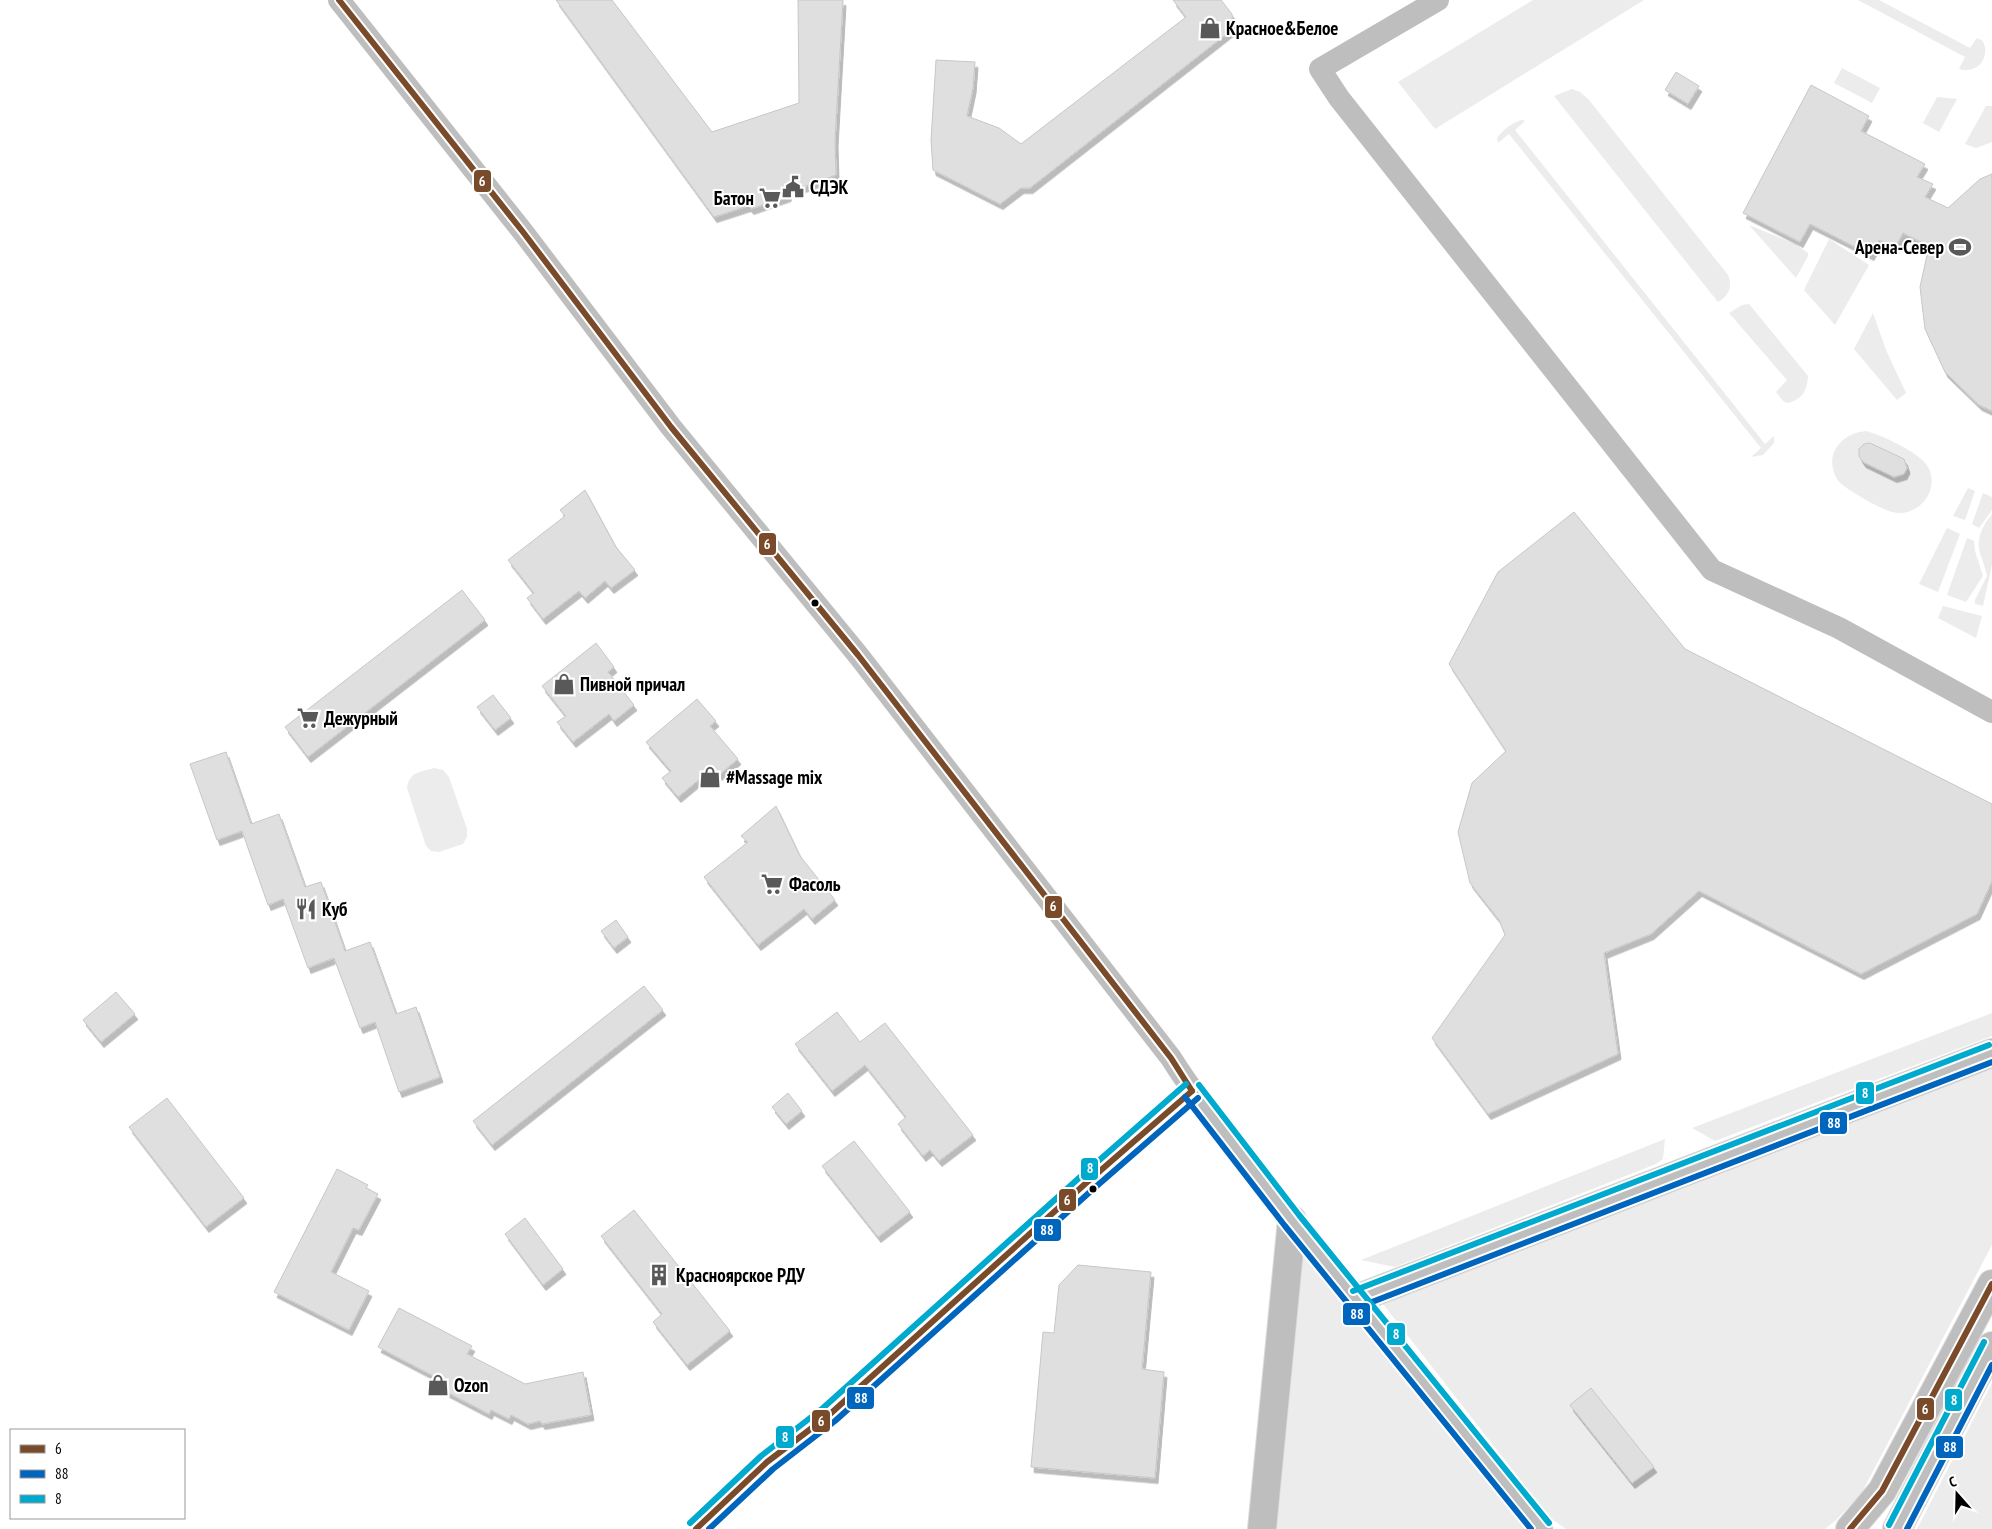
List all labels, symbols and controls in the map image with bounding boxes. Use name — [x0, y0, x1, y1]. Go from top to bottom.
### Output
shop icon: Красное&Белое — [1197, 15, 1223, 41]
place label: Красное&Белое — [1226, 16, 1339, 40]
line badge: 6 — [473, 169, 492, 193]
text: 6 — [479, 172, 486, 190]
public building icon: СДЭК — [780, 174, 806, 200]
place label: СДЭК — [810, 175, 849, 199]
supermarket icon: Батон — [757, 185, 783, 211]
place label: Батон — [714, 186, 754, 210]
sports icon: Арена-Север — [1947, 234, 1973, 260]
place label: Арена-Север — [1854, 235, 1945, 259]
line badge: 6 — [758, 532, 777, 556]
text: 6 — [764, 535, 771, 553]
unlabelled marker — [810, 598, 820, 608]
shop icon: Пивной причал — [551, 671, 577, 697]
place label: Пивной причал — [580, 672, 685, 696]
supermarket icon: Дежурный — [295, 705, 321, 731]
place label: Дежурный — [324, 706, 398, 730]
shop icon: #Massage mix — [697, 764, 723, 790]
place label: #Massage mix — [726, 765, 823, 789]
supermarket icon: Фасоль — [759, 871, 785, 897]
place label: Фасоль — [789, 872, 841, 896]
line badge: 6 — [1044, 895, 1063, 919]
restaurant icon: Куб — [293, 896, 319, 922]
place label: Куб — [322, 897, 348, 921]
text: 6 — [1050, 897, 1057, 915]
line badge: 8 — [1855, 1081, 1875, 1105]
text: 8 — [1862, 1084, 1868, 1102]
line badge: 88 — [1819, 1111, 1848, 1135]
text: 88 — [1827, 1114, 1841, 1132]
line badge: 8 — [1080, 1157, 1099, 1181]
text: 8 — [1087, 1159, 1093, 1177]
unlabelled marker — [1088, 1184, 1098, 1194]
line badge: 6 — [1058, 1188, 1077, 1212]
text: 6 — [1064, 1191, 1071, 1209]
line badge: 88 — [1033, 1218, 1062, 1242]
text: 88 — [1040, 1221, 1054, 1239]
building icon: Красноярское РДУ — [646, 1262, 672, 1288]
place label: Красноярское РДУ — [676, 1263, 806, 1287]
line badge: 88 — [1342, 1302, 1371, 1326]
text: 88 — [1350, 1305, 1364, 1323]
line badge: 8 — [1386, 1322, 1406, 1346]
text: 8 — [1393, 1325, 1399, 1343]
shop icon: Ozon — [425, 1372, 451, 1398]
place label: Ozon — [454, 1373, 488, 1397]
line badge: 88 — [846, 1386, 875, 1410]
line badge: 8 — [1944, 1388, 1963, 1412]
text: 88 — [854, 1389, 868, 1407]
text: 8 — [1951, 1391, 1957, 1409]
line badge: 6 — [1916, 1397, 1935, 1421]
text: 6 — [1922, 1400, 1929, 1418]
line badge: 6 — [811, 1409, 831, 1433]
text: 6 — [818, 1412, 825, 1430]
line badge: 8 — [775, 1425, 795, 1449]
text: 8 — [782, 1428, 788, 1446]
legend — [10, 1429, 185, 1519]
line badge: 88 — [1935, 1435, 1964, 1459]
text: 88 — [1943, 1438, 1957, 1456]
text: 6 — [55, 1439, 62, 1458]
text: 88 — [55, 1464, 69, 1483]
north arrow — [1932, 1469, 1982, 1519]
text: С — [1946, 1472, 1959, 1491]
text: 8 — [55, 1489, 62, 1508]

